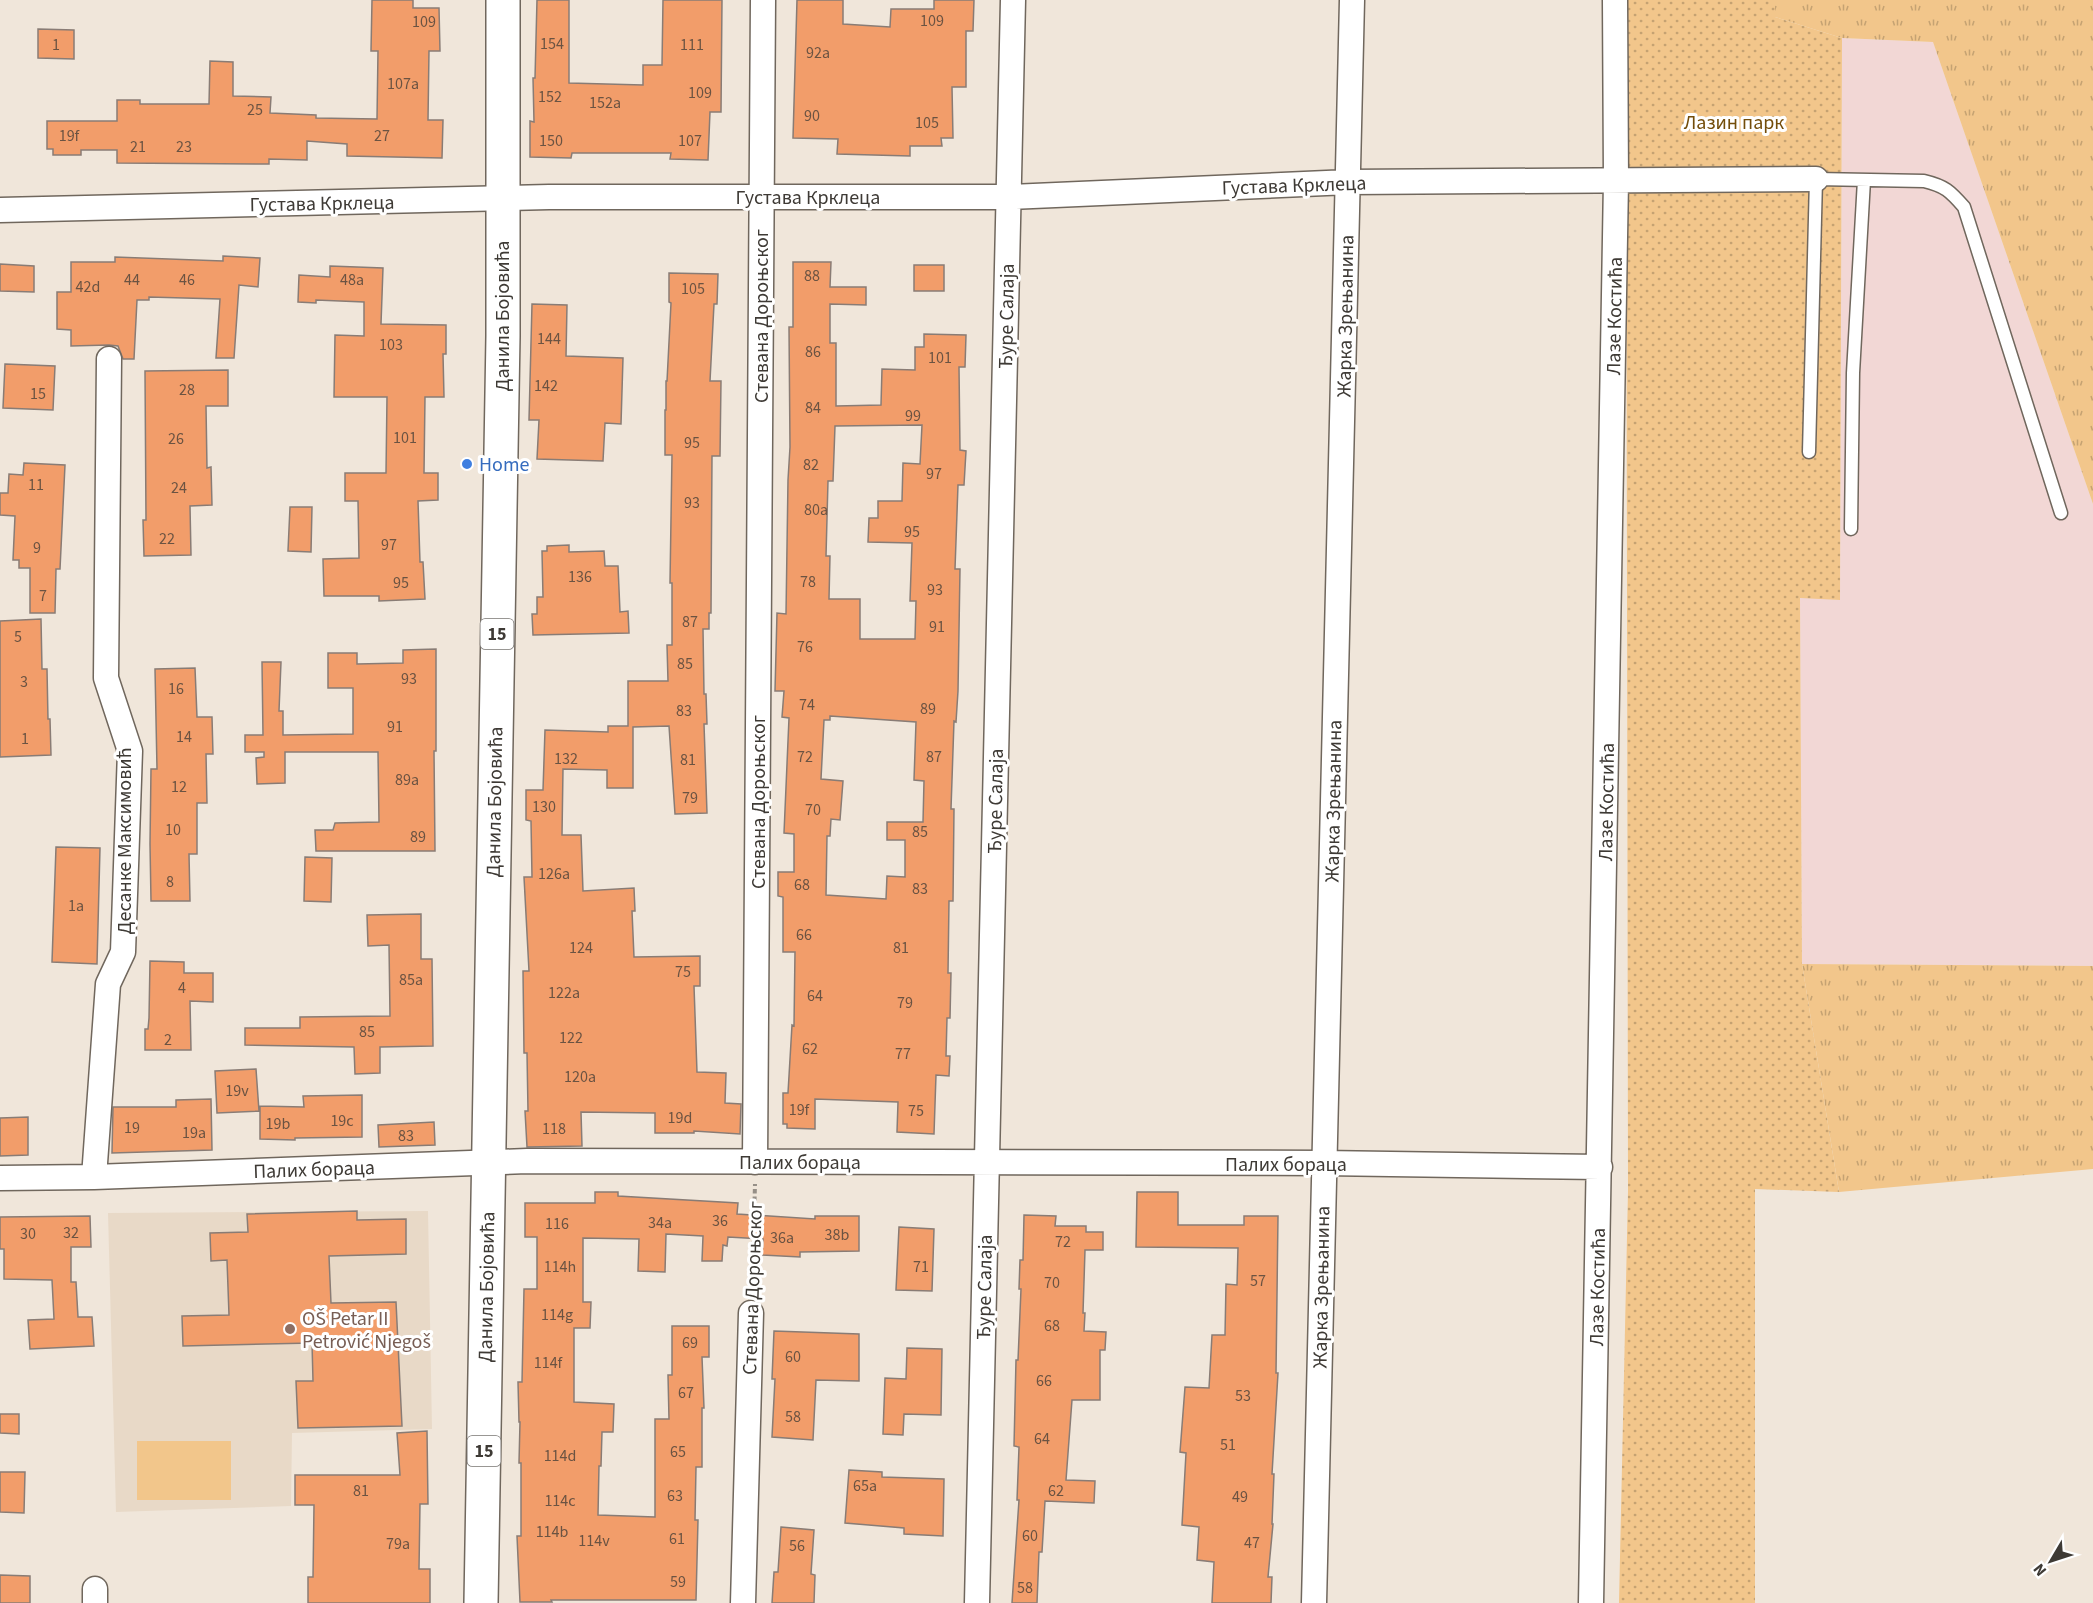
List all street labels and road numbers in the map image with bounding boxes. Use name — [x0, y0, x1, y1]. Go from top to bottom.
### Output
street label: Густава Крклеца — [1221, 169, 1367, 203]
street label: Густава Крклеца — [736, 184, 880, 212]
street label: Густава Крклеца — [249, 189, 395, 219]
street label: Стевана Дороњског — [748, 229, 776, 403]
street label: Жарка Зрењанина — [1331, 234, 1361, 398]
street label: Данила Бојовића — [489, 241, 517, 391]
street label: Лазе Костића — [1600, 257, 1630, 375]
street label: Ђуре Салаја — [992, 263, 1022, 369]
road number: 15 — [480, 619, 514, 649]
street label: Стевана Дороњског — [745, 715, 773, 889]
street label: Жарка Зрењанина — [1319, 719, 1349, 883]
street label: Данила Бојовића — [480, 726, 510, 878]
street label: Лазе Костића — [1592, 743, 1622, 861]
street label: Десанке Максимовић — [111, 748, 139, 934]
street label: Ђуре Салаја — [981, 748, 1011, 854]
street label: Палих бораца — [739, 1149, 861, 1177]
street label: Палих бораца — [1225, 1151, 1347, 1179]
street label: Палих бораца — [253, 1154, 375, 1186]
street label: Стевана Дороњског — [736, 1201, 770, 1375]
street label: Жарка Зрењанина — [1307, 1205, 1337, 1369]
street label: Данила Бојовића — [472, 1211, 502, 1363]
street label: Лазе Костића — [1583, 1228, 1613, 1346]
street label: Ђуре Салаја — [970, 1234, 1000, 1340]
road number: 15 — [468, 1436, 500, 1466]

